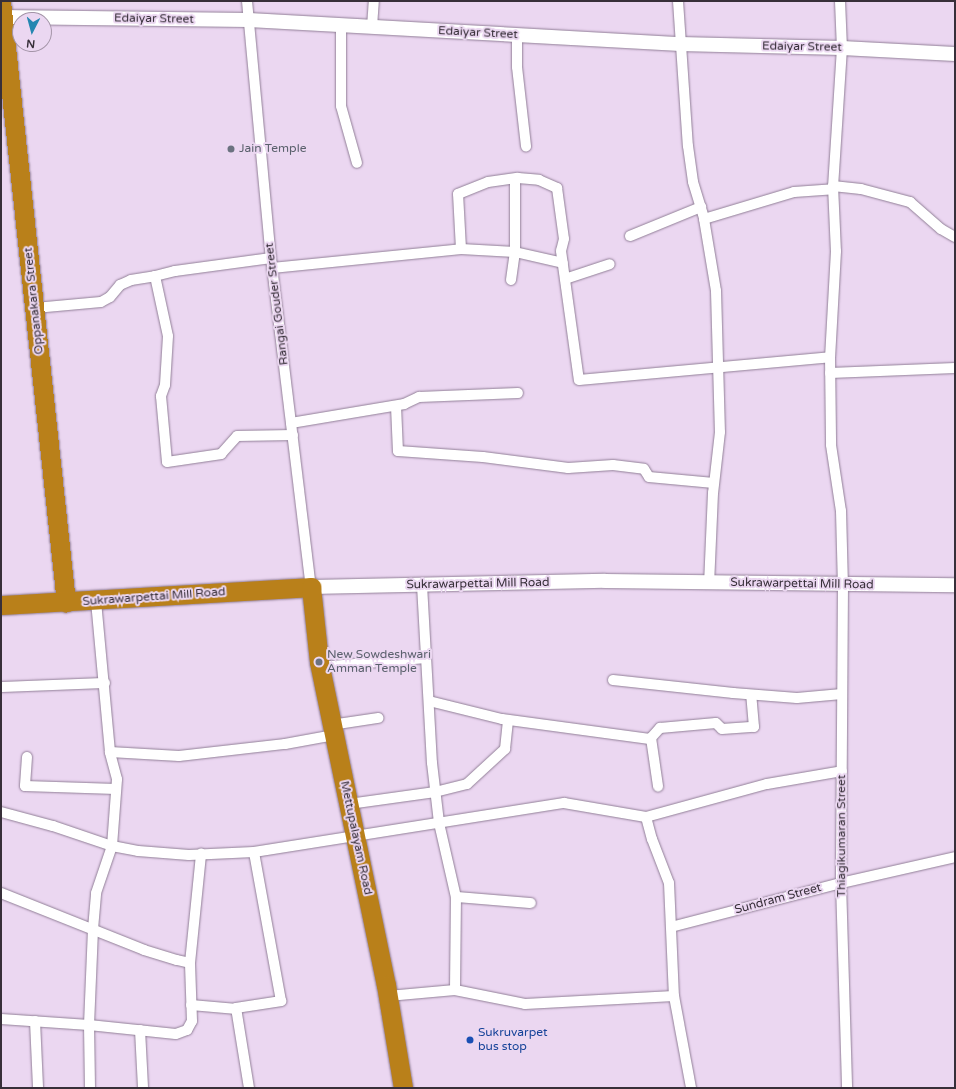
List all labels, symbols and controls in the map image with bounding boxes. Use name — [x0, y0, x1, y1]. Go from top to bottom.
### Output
street label: Edaiyar Street — [114, 11, 194, 27]
north arrow — [12, 12, 52, 52]
street label: Edaiyar Street — [438, 24, 518, 42]
text: N — [26, 37, 36, 50]
street label: Edaiyar Street — [762, 39, 842, 55]
place label: Jain Temple — [239, 142, 306, 156]
marker: Jain Temple — [226, 144, 236, 154]
street label: Rangai Gouder Street — [262, 242, 292, 366]
street label: Oppanakara Street — [21, 247, 47, 355]
street label: Sukrawarpettai Mill Road — [406, 576, 550, 592]
street label: Sukrawarpettai Mill Road — [730, 576, 874, 592]
street label: Sukrawarpettai Mill Road — [82, 585, 226, 609]
place label: New Sowdeshwari Amman Temple — [327, 648, 431, 676]
marker: New Sowdeshwari Amman Temple — [314, 657, 324, 667]
street label: Thiagikumaran Street — [835, 775, 849, 897]
street label: Mettupalayam Road — [337, 780, 375, 896]
street label: Sundram Street — [733, 880, 823, 918]
place label: Sukruvarpet bus stop — [478, 1026, 548, 1054]
marker: Sukruvarpet bus stop — [465, 1035, 475, 1045]

